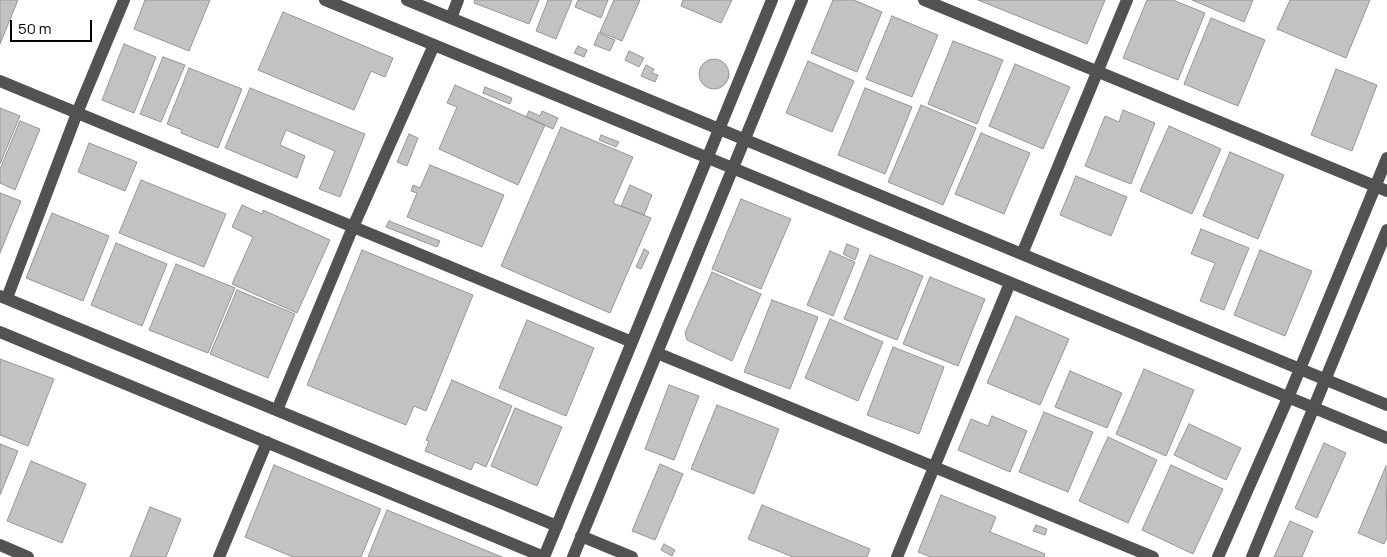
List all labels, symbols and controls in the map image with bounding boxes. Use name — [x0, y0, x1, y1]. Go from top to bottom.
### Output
scale bar — [12, 10, 95, 42]
text: 50 m — [18, 18, 52, 39]

